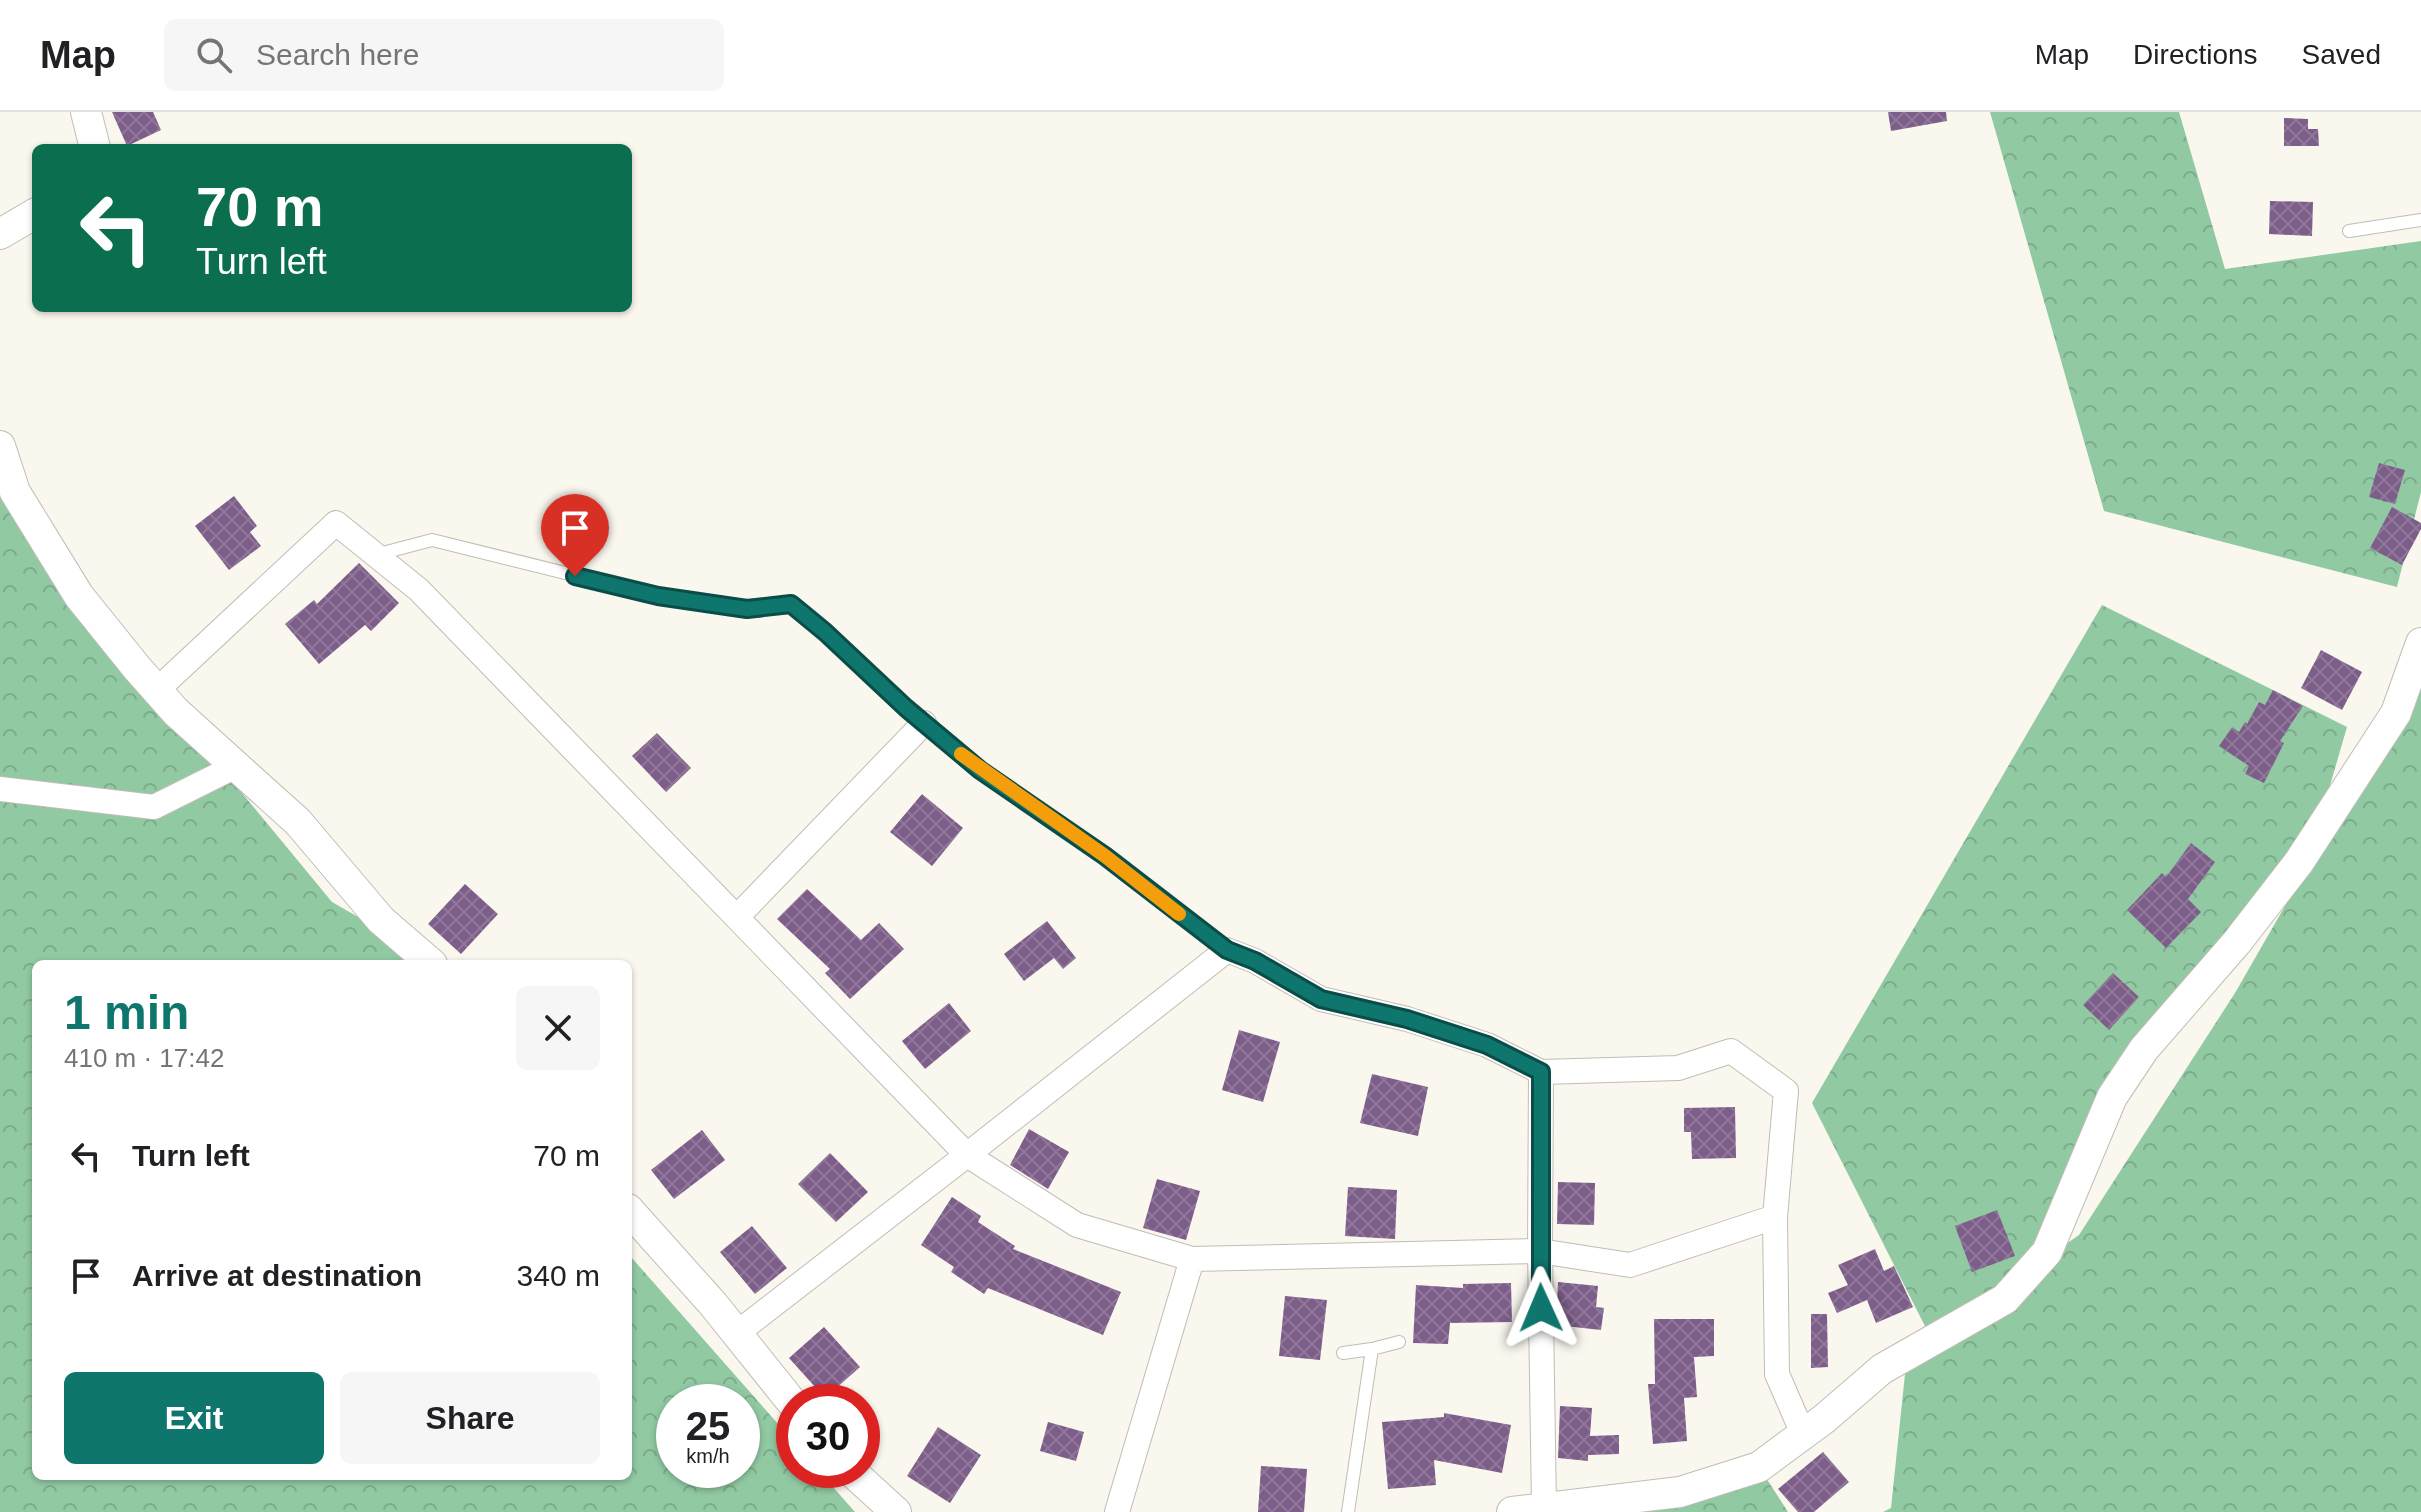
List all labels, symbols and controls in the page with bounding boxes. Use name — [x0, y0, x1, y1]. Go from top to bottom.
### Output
search box — [164, 19, 724, 91]
icon: search — [192, 33, 236, 77]
text: Map — [40, 34, 116, 76]
text: Search here — [256, 38, 419, 71]
text: Map — [2035, 39, 2089, 70]
text: Directions — [2133, 39, 2258, 70]
text: Saved — [2302, 39, 2381, 70]
text: 70 m — [196, 175, 324, 238]
icon: left — [64, 176, 168, 280]
text: Turn left — [196, 241, 327, 282]
pin — [541, 494, 609, 576]
icon: arrive — [553, 506, 597, 550]
text: 1 min — [64, 986, 189, 1039]
button: close — [516, 986, 600, 1070]
text: 410 m · 17:42 — [64, 1043, 224, 1073]
icon: left — [64, 1134, 108, 1178]
text: Turn left — [132, 1139, 250, 1172]
text: 70 m — [533, 1139, 600, 1172]
icon: arrive — [64, 1254, 108, 1298]
text: Arrive at destination — [132, 1259, 422, 1292]
text: 340 m — [517, 1259, 600, 1292]
position arrow — [1499, 1266, 1583, 1350]
button: Exit — [64, 1372, 324, 1464]
button: Share — [340, 1372, 600, 1464]
speed limit sign: 30 — [776, 1384, 880, 1488]
text: 25 — [686, 1404, 730, 1448]
text: km/h — [686, 1445, 730, 1467]

